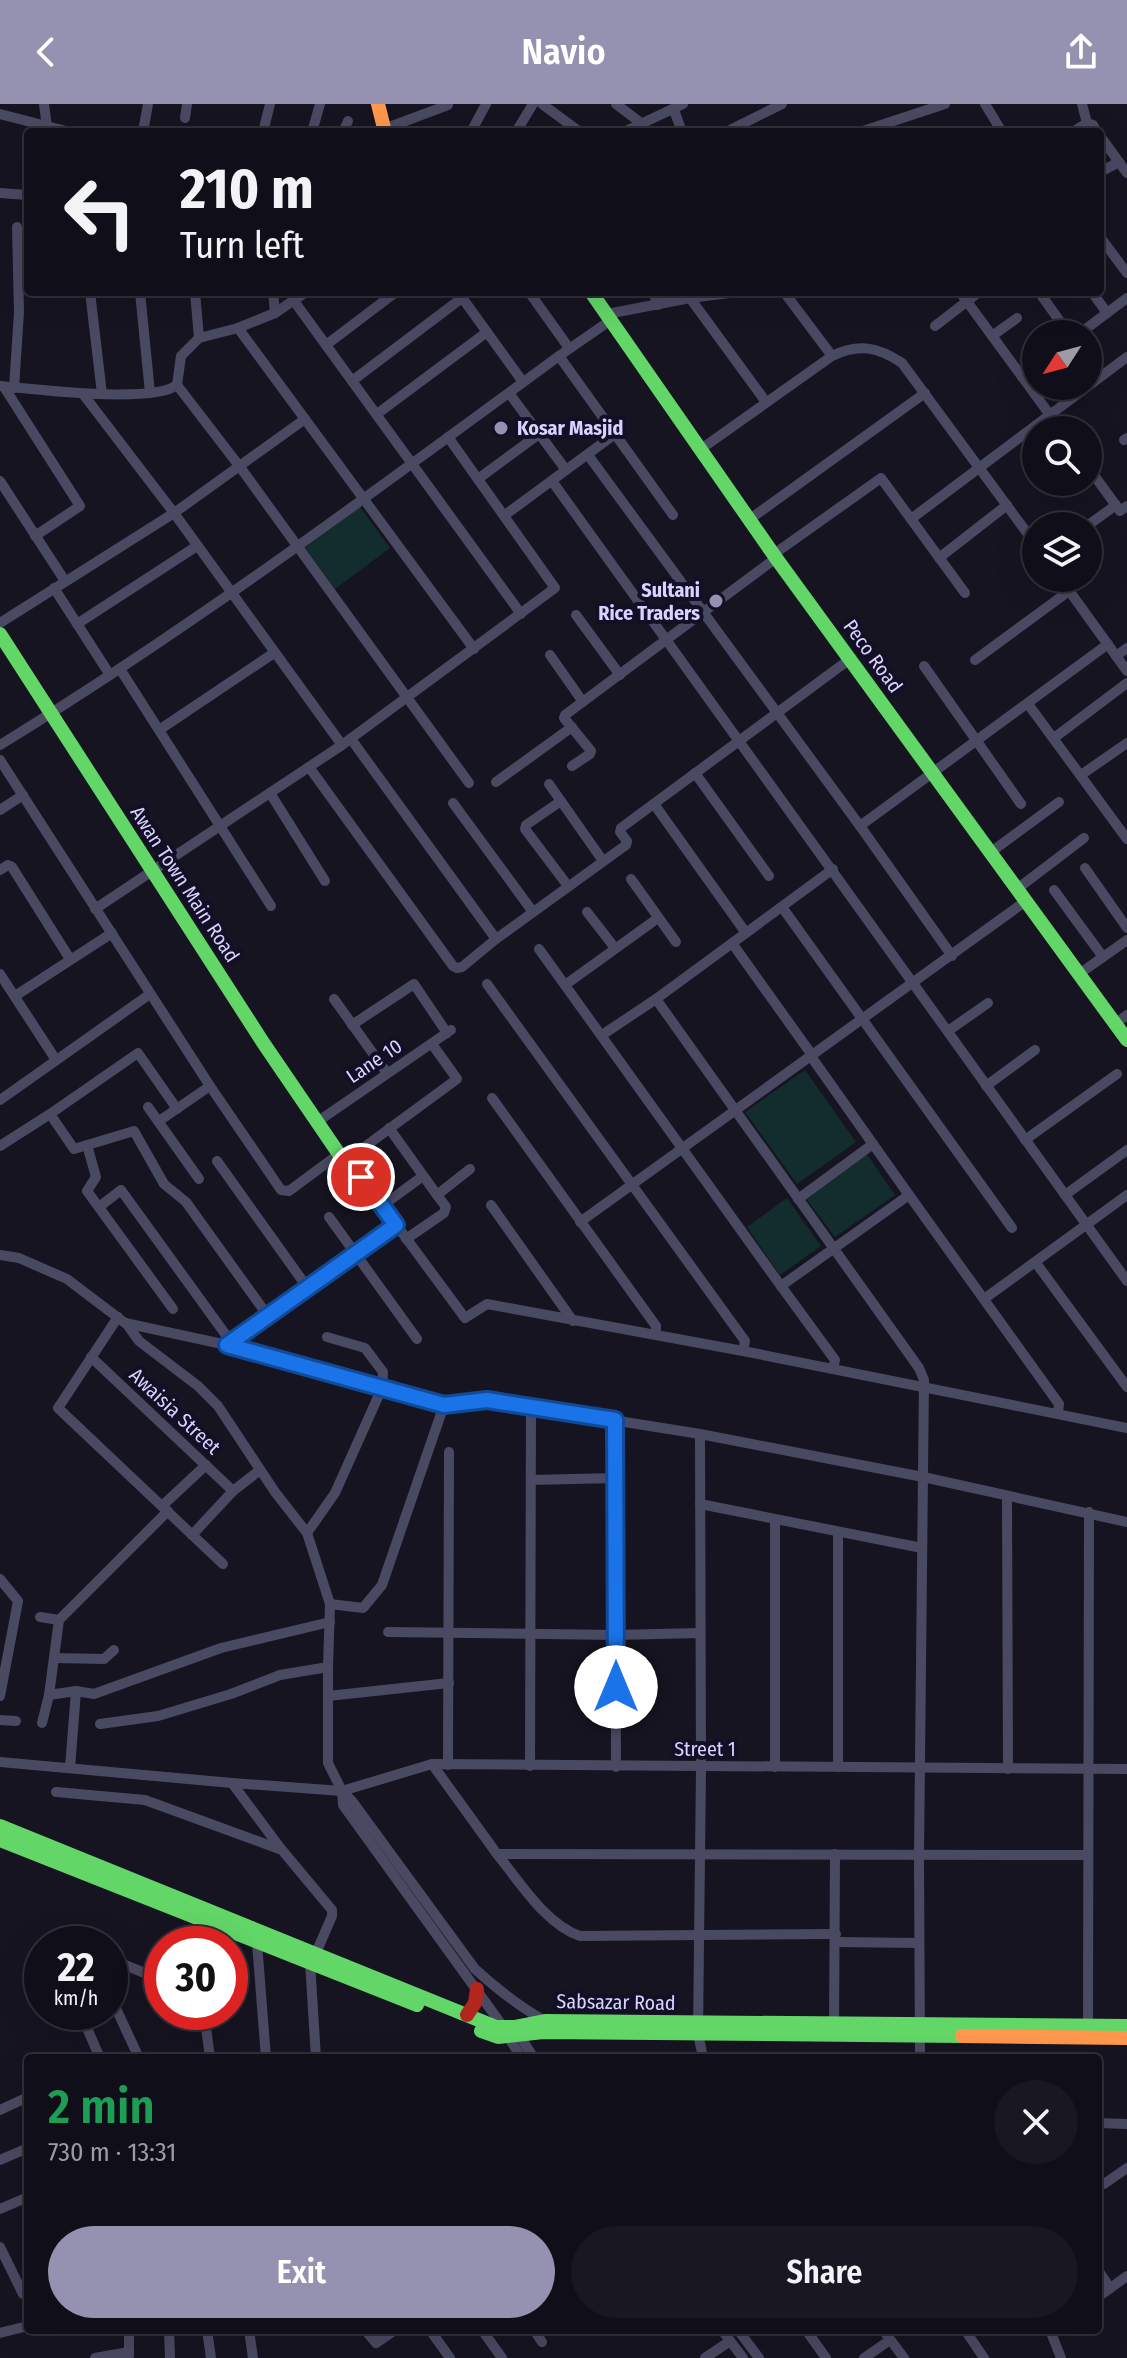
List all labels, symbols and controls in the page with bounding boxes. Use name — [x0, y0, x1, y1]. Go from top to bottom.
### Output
icon: back — [24, 30, 68, 74]
text: Navio — [521, 30, 606, 74]
icon: share — [1059, 30, 1103, 74]
text: 210 m — [180, 156, 314, 223]
icon: left — [48, 160, 152, 264]
text: Turn left — [180, 224, 304, 268]
north arrow — [1022, 320, 1102, 400]
map controls — [1022, 320, 1102, 592]
place label: Kosar Masjid — [517, 416, 623, 440]
button: search — [1022, 416, 1102, 496]
marker: Kosar Masjid — [492, 419, 510, 437]
button: layers — [1022, 512, 1102, 592]
place label: Sultani Rice Traders — [598, 578, 700, 625]
marker: Sultani Rice Traders — [707, 592, 725, 610]
street label: Peco Road — [838, 615, 908, 697]
street label: Awan Town Main Road — [126, 801, 244, 967]
street label: Lane 10 — [342, 1034, 406, 1088]
pin — [327, 1143, 395, 1211]
icon: arrive — [339, 1155, 383, 1199]
street label: Awaisia Street — [125, 1363, 226, 1459]
position arrow — [574, 1645, 658, 1729]
street label: Street 1 — [674, 1737, 736, 1761]
speed limit sign: 30 — [144, 1926, 248, 2030]
text: 22 — [57, 1944, 95, 1992]
text: km/h — [54, 1986, 98, 2010]
street label: Sabsazar Road — [556, 1989, 676, 2015]
text: 2 min — [48, 2078, 155, 2136]
button: close — [994, 2080, 1078, 2164]
text: 730 m · 13:31 — [48, 2137, 176, 2168]
button: Exit — [48, 2226, 555, 2318]
button: Share — [571, 2226, 1078, 2318]

